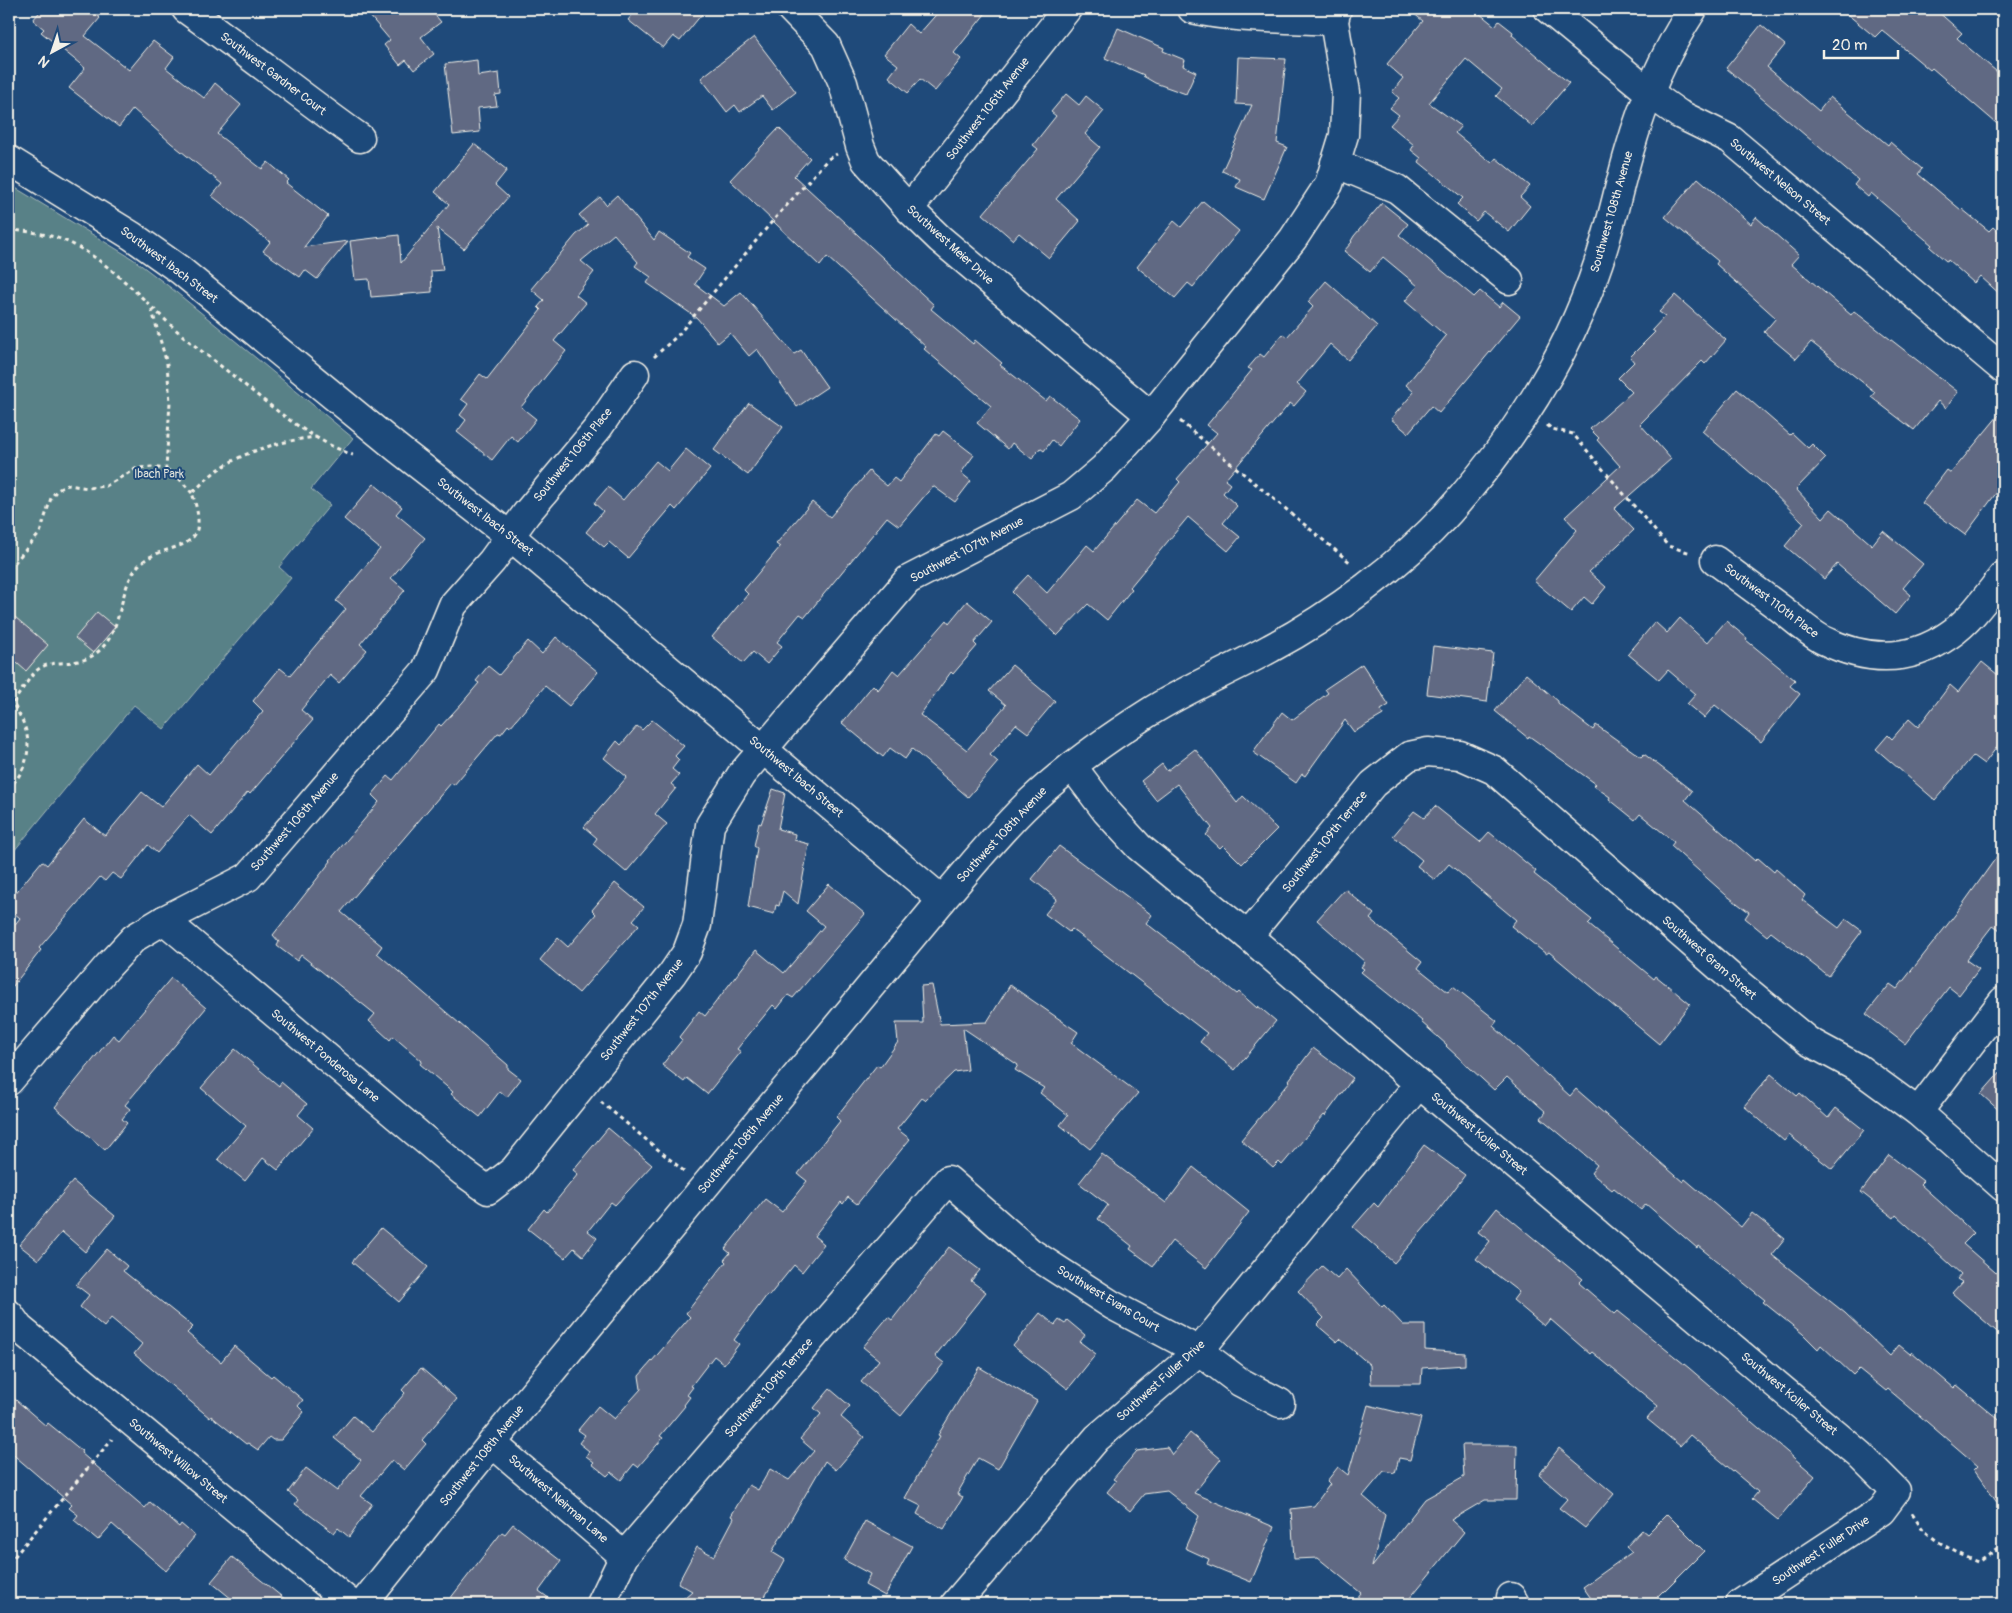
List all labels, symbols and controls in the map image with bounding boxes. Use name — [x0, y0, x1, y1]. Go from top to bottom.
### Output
north arrow — [28, 28, 78, 78]
scale bar — [1824, 28, 1898, 60]
street label: Southwest Gardner Court — [217, 29, 329, 119]
text: 20 m — [1832, 36, 1867, 55]
text: N — [35, 52, 53, 71]
street label: Southwest 106th Avenue — [943, 54, 1033, 163]
street label: Southwest Nelson Street — [1726, 135, 1834, 229]
street label: Southwest 108th Avenue — [1587, 149, 1637, 274]
street label: Southwest Meier Drive — [903, 202, 997, 288]
street label: Southwest Ibach Street — [117, 223, 221, 307]
street label: Southwest 106th Place — [530, 405, 616, 505]
park label: Ibach Park — [134, 467, 184, 482]
street label: Southwest Ibach Street — [434, 475, 536, 559]
street label: Southwest 107th Avenue — [908, 514, 1026, 586]
street label: Southwest 110th Place — [1721, 561, 1821, 641]
street label: Southwest Ibach Street — [746, 733, 846, 821]
street label: Southwest 106th Avenue — [248, 769, 342, 875]
street label: Southwest 108th Avenue — [954, 784, 1050, 886]
street label: Southwest 109th Terrace — [1279, 788, 1371, 896]
street label: Southwest Gram Street — [1659, 913, 1759, 1003]
street label: Southwest 107th Avenue — [597, 956, 687, 1064]
street label: Southwest Ponderosa Lane — [268, 1006, 382, 1106]
street label: Southwest Koller Street — [1428, 1089, 1530, 1179]
street label: Southwest 108th Avenue — [695, 1091, 787, 1197]
street label: Southwest Evans Court — [1054, 1262, 1162, 1336]
street label: Southwest 109th Terrace — [722, 1335, 816, 1441]
street label: Southwest Fuller Drive — [1114, 1337, 1208, 1425]
street label: Southwest Koller Street — [1738, 1349, 1840, 1439]
street label: Southwest 108th Avenue — [437, 1402, 527, 1510]
street label: Southwest Willow Street — [126, 1415, 231, 1507]
street label: Southwest Neirman Lane — [505, 1452, 611, 1546]
street label: Southwest Fuller Drive — [1769, 1513, 1873, 1589]

